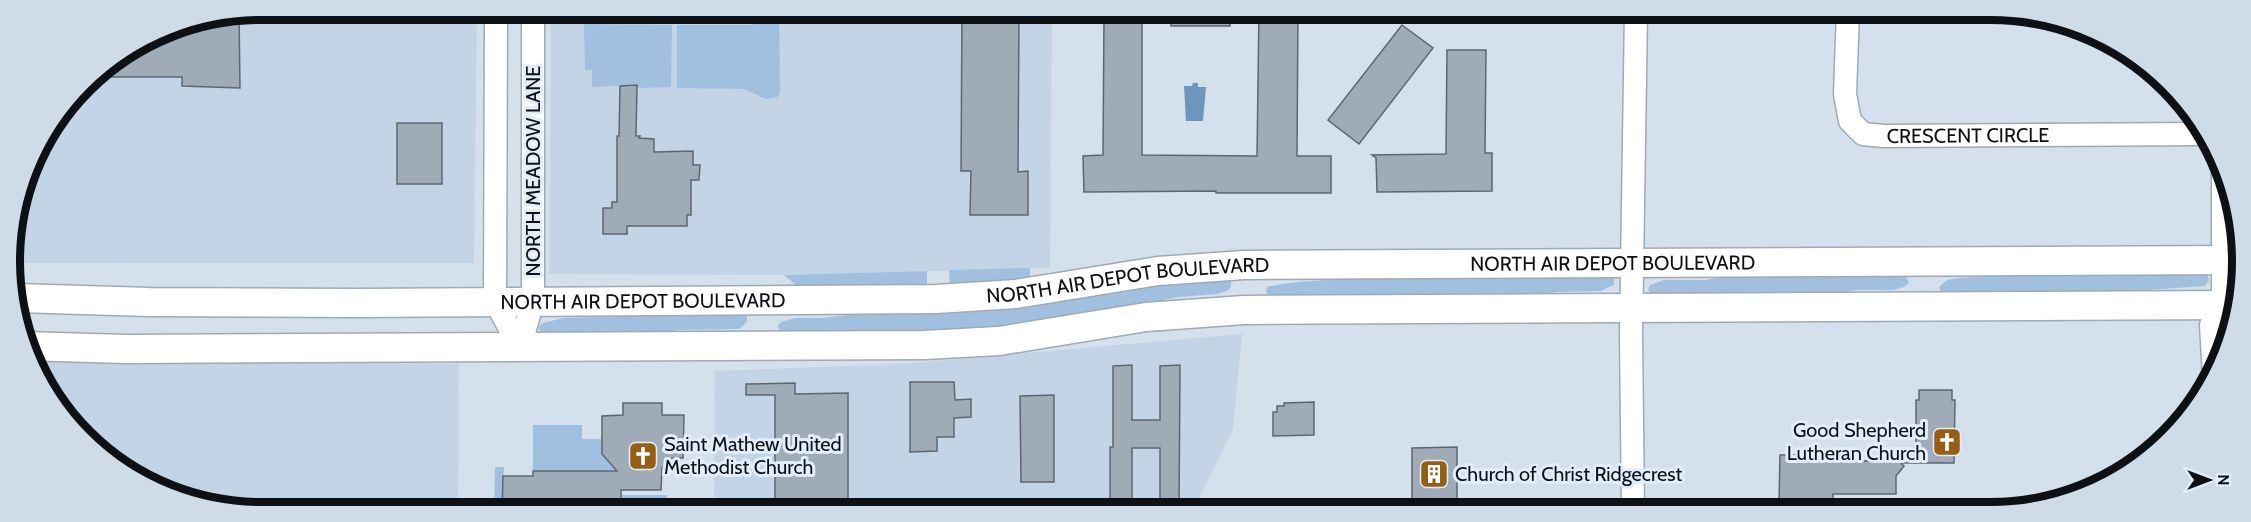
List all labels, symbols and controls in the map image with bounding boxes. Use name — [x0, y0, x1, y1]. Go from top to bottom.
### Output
street label: NORTH MEADOW LANE — [521, 66, 545, 276]
street label: CRESCENT CIRCLE — [1887, 123, 2049, 148]
street label: NORTH AIR DEPOT BOULEVARD — [1470, 250, 1755, 276]
street label: NORTH AIR DEPOT BOULEVARD — [986, 253, 1269, 308]
street label: NORTH AIR DEPOT BOULEVARD — [500, 288, 785, 314]
place label: Good Shepherd Lutheran Church — [1787, 418, 1926, 465]
church icon: Good Shepherd Lutheran Church — [1931, 426, 1963, 458]
place label: Saint Mathew United Methodist Church — [664, 432, 842, 479]
church icon: Saint Mathew United Methodist Church — [627, 440, 659, 472]
north arrow — [2179, 450, 2239, 510]
building icon: Church of Christ Ridgecrest — [1418, 458, 1450, 490]
place label: Church of Christ Ridgecrest — [1455, 462, 1682, 486]
text: N — [2214, 474, 2233, 486]

